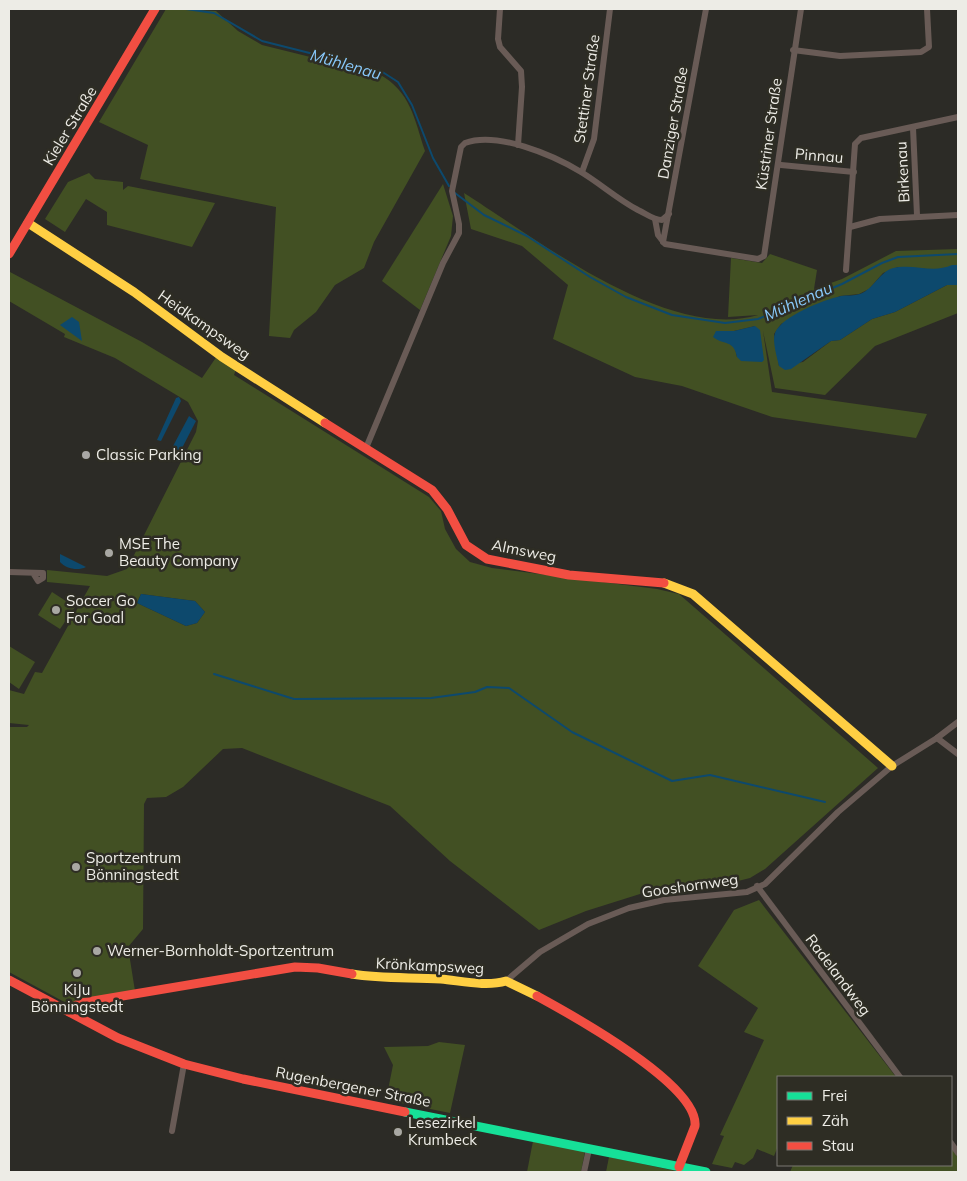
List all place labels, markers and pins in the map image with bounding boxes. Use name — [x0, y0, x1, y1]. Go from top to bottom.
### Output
place label: Classic Parking — [96, 445, 202, 464]
marker: Classic Parking — [80, 449, 92, 461]
place label: MSE The Beauty Company — [119, 534, 238, 570]
marker: MSE The Beauty Company — [103, 547, 115, 559]
place label: Soccer Go For Goal — [66, 591, 136, 627]
marker: Soccer Go For Goal — [50, 604, 62, 616]
place label: Sportzentrum Bönningstedt — [86, 848, 181, 884]
marker: Sportzentrum Bönningstedt — [70, 861, 82, 873]
place label: Werner-Bornholdt-Sportzentrum — [107, 941, 334, 960]
marker: Werner-Bornholdt-Sportzentrum — [91, 945, 103, 957]
marker: KiJu Bönningstedt — [71, 967, 83, 979]
place label: KiJu Bönningstedt — [31, 980, 123, 1016]
place label: Lesezirkel Krumbeck — [408, 1113, 477, 1149]
marker: Lesezirkel Krumbeck — [392, 1126, 404, 1138]

